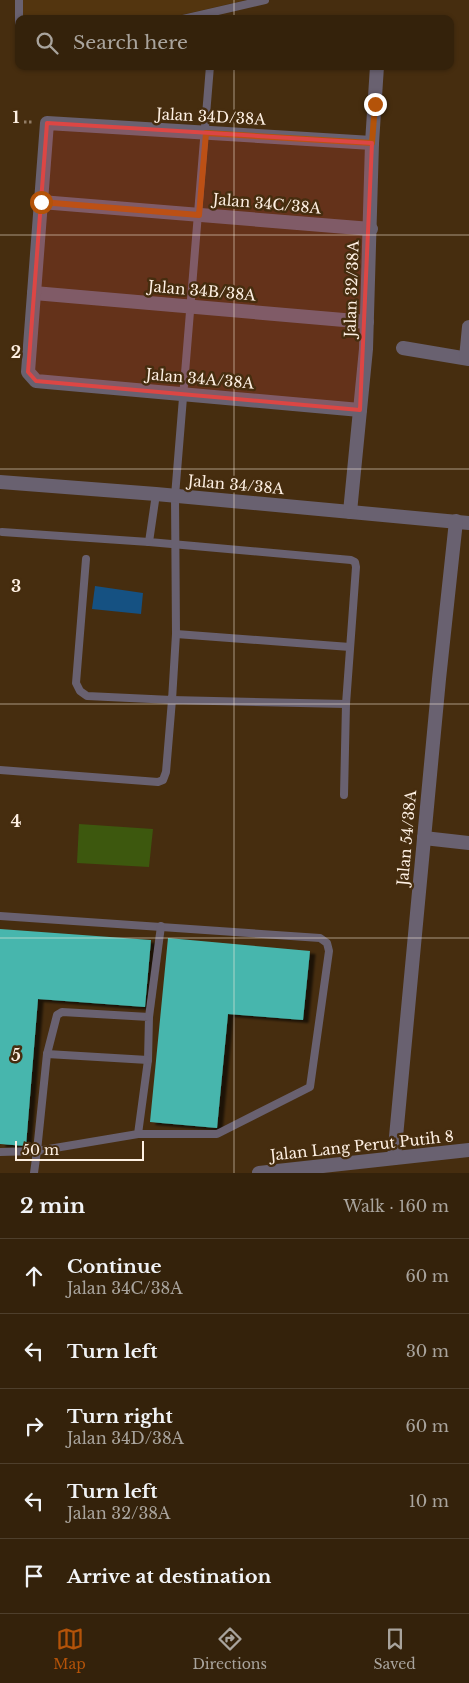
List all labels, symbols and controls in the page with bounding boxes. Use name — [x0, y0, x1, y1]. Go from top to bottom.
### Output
search box — [15, 15, 454, 70]
icon: search — [33, 29, 61, 57]
text: Search here — [73, 31, 188, 54]
route end — [364, 93, 387, 116]
street label: Jalan 34D/38A — [154, 104, 267, 129]
text: 1 — [13, 107, 20, 127]
street label: Jalan 34C/38A — [210, 189, 322, 218]
route start — [30, 191, 53, 214]
street label: Jalan 32/38A — [340, 240, 363, 340]
street label: Jalan 34B/38A — [145, 276, 257, 305]
text: 2 — [11, 342, 21, 362]
street label: Jalan 34A/38A — [143, 364, 255, 393]
street label: Jalan 34/38A — [185, 471, 285, 498]
text: 3 — [11, 576, 21, 596]
street label: Jalan 54/38A — [393, 789, 420, 888]
text: 4 — [11, 811, 21, 831]
text: 5 — [11, 1045, 21, 1065]
street label: Jalan Lang Perut Putih 8 — [267, 1126, 455, 1165]
scale bar — [15, 1138, 144, 1161]
text: 50 m — [22, 1141, 59, 1159]
text: 2 min — [20, 1193, 85, 1219]
text: Walk · 160 m — [344, 1196, 449, 1216]
text: Continue — [67, 1255, 162, 1278]
icon: ahead — [20, 1262, 48, 1290]
text: 60 m — [406, 1266, 449, 1286]
text: Jalan 34C/38A — [67, 1278, 183, 1298]
icon: left — [20, 1337, 48, 1365]
text: Turn left — [67, 1340, 158, 1363]
text: 30 m — [406, 1341, 449, 1361]
text: Turn right — [67, 1405, 173, 1428]
icon: right — [20, 1412, 48, 1440]
text: 60 m — [406, 1416, 449, 1436]
text: Jalan 34D/38A — [67, 1428, 184, 1448]
text: Turn left — [67, 1480, 158, 1503]
icon: left — [20, 1487, 48, 1515]
text: 10 m — [409, 1491, 449, 1511]
text: Jalan 32/38A — [67, 1503, 170, 1523]
icon: arrive — [20, 1562, 48, 1590]
text: Arrive at destination — [67, 1565, 271, 1588]
tab: Map — [53, 1625, 86, 1673]
tab: Directions — [192, 1625, 267, 1673]
tab: Saved — [373, 1625, 416, 1673]

